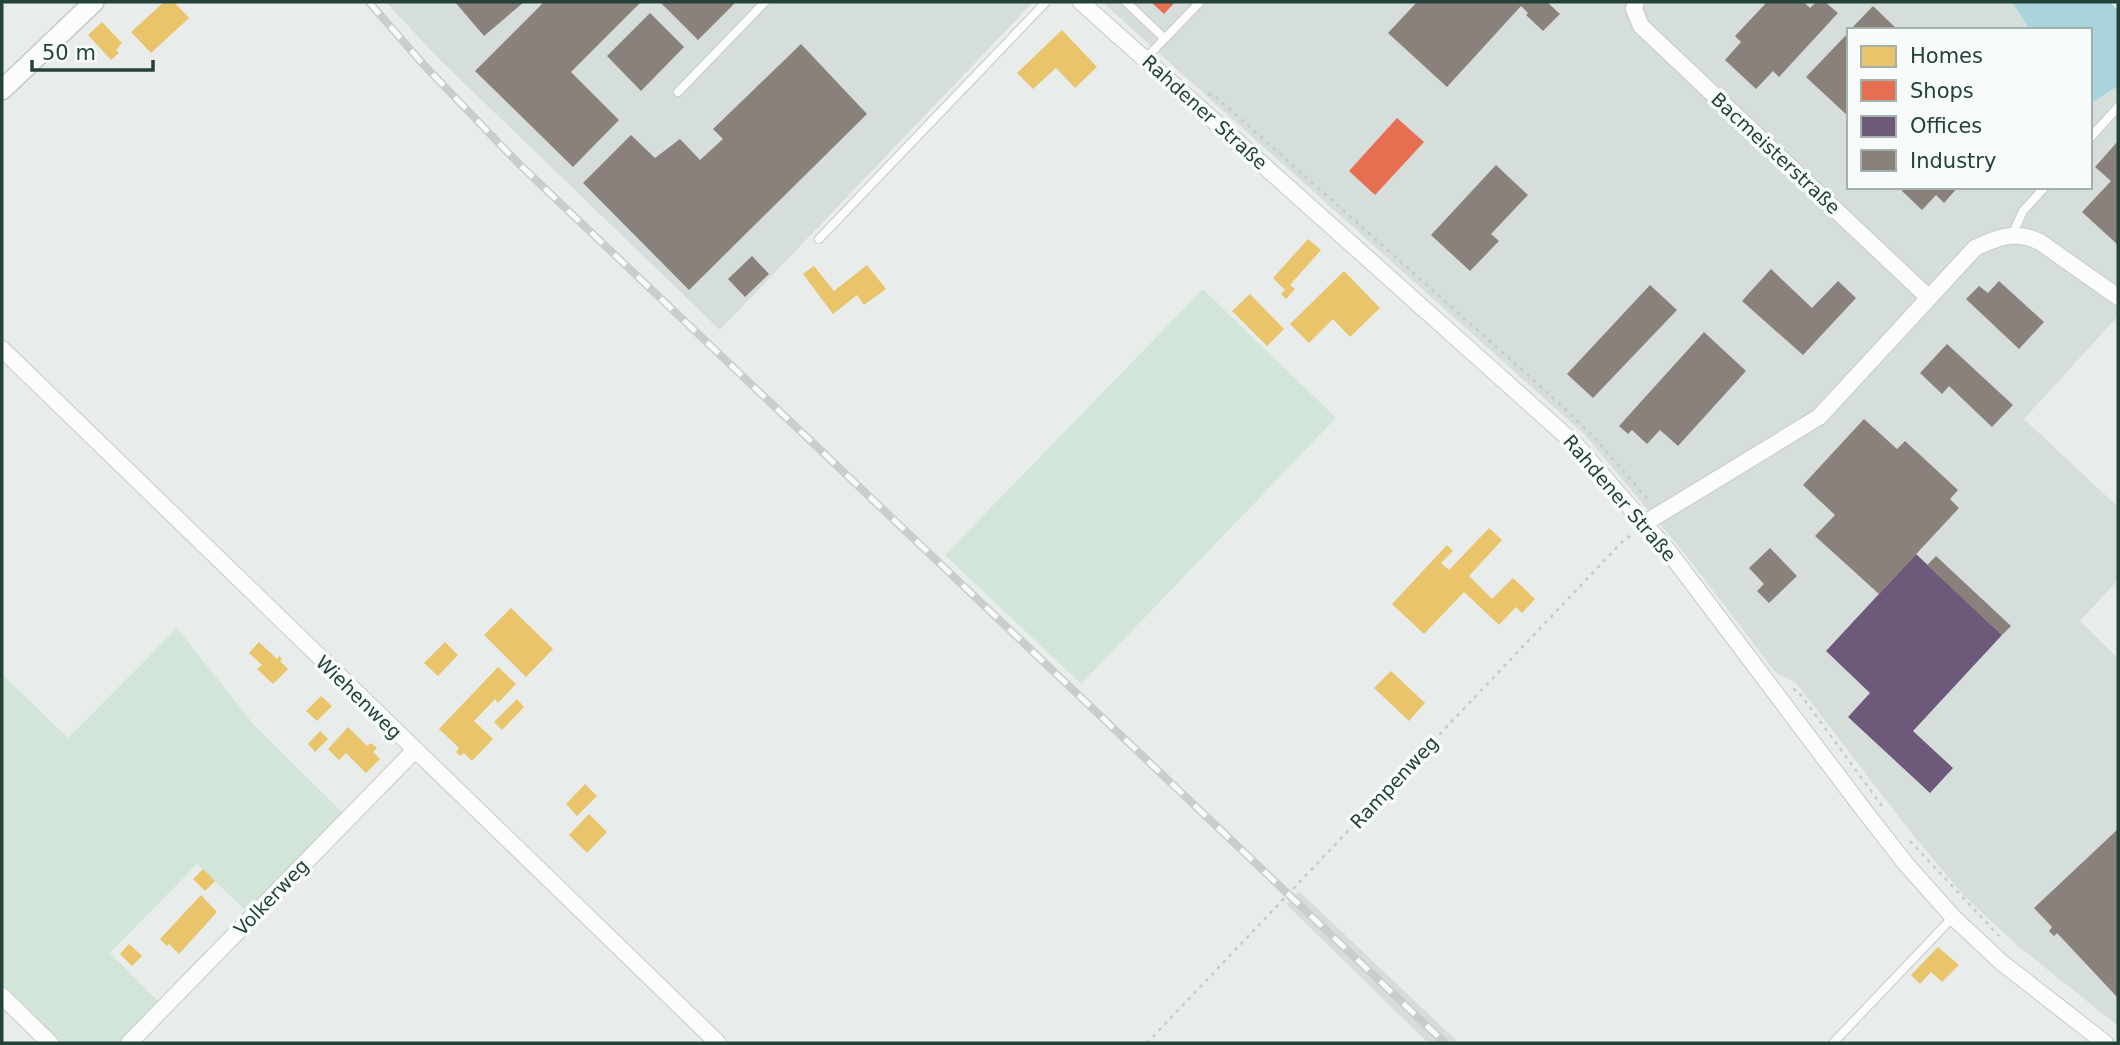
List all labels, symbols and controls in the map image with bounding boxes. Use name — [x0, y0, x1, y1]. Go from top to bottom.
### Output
scale bar — [32, 28, 152, 72]
legend — [1847, 28, 2092, 189]
text: 50 m — [42, 41, 96, 65]
text: Homes — [1910, 44, 1983, 68]
street label: Rahdener Straße — [1138, 50, 1272, 174]
text: Shops — [1910, 79, 1974, 103]
street label: Bacmeisterstraße — [1707, 88, 1845, 218]
text: Offices — [1910, 114, 1982, 138]
text: Industry — [1910, 149, 1996, 173]
street label: Rahdener Straße — [1559, 430, 1681, 566]
street label: Wiehenweg — [312, 651, 406, 743]
street label: Rampenweg — [1346, 731, 1442, 833]
street label: Volkerweg — [229, 854, 313, 940]

